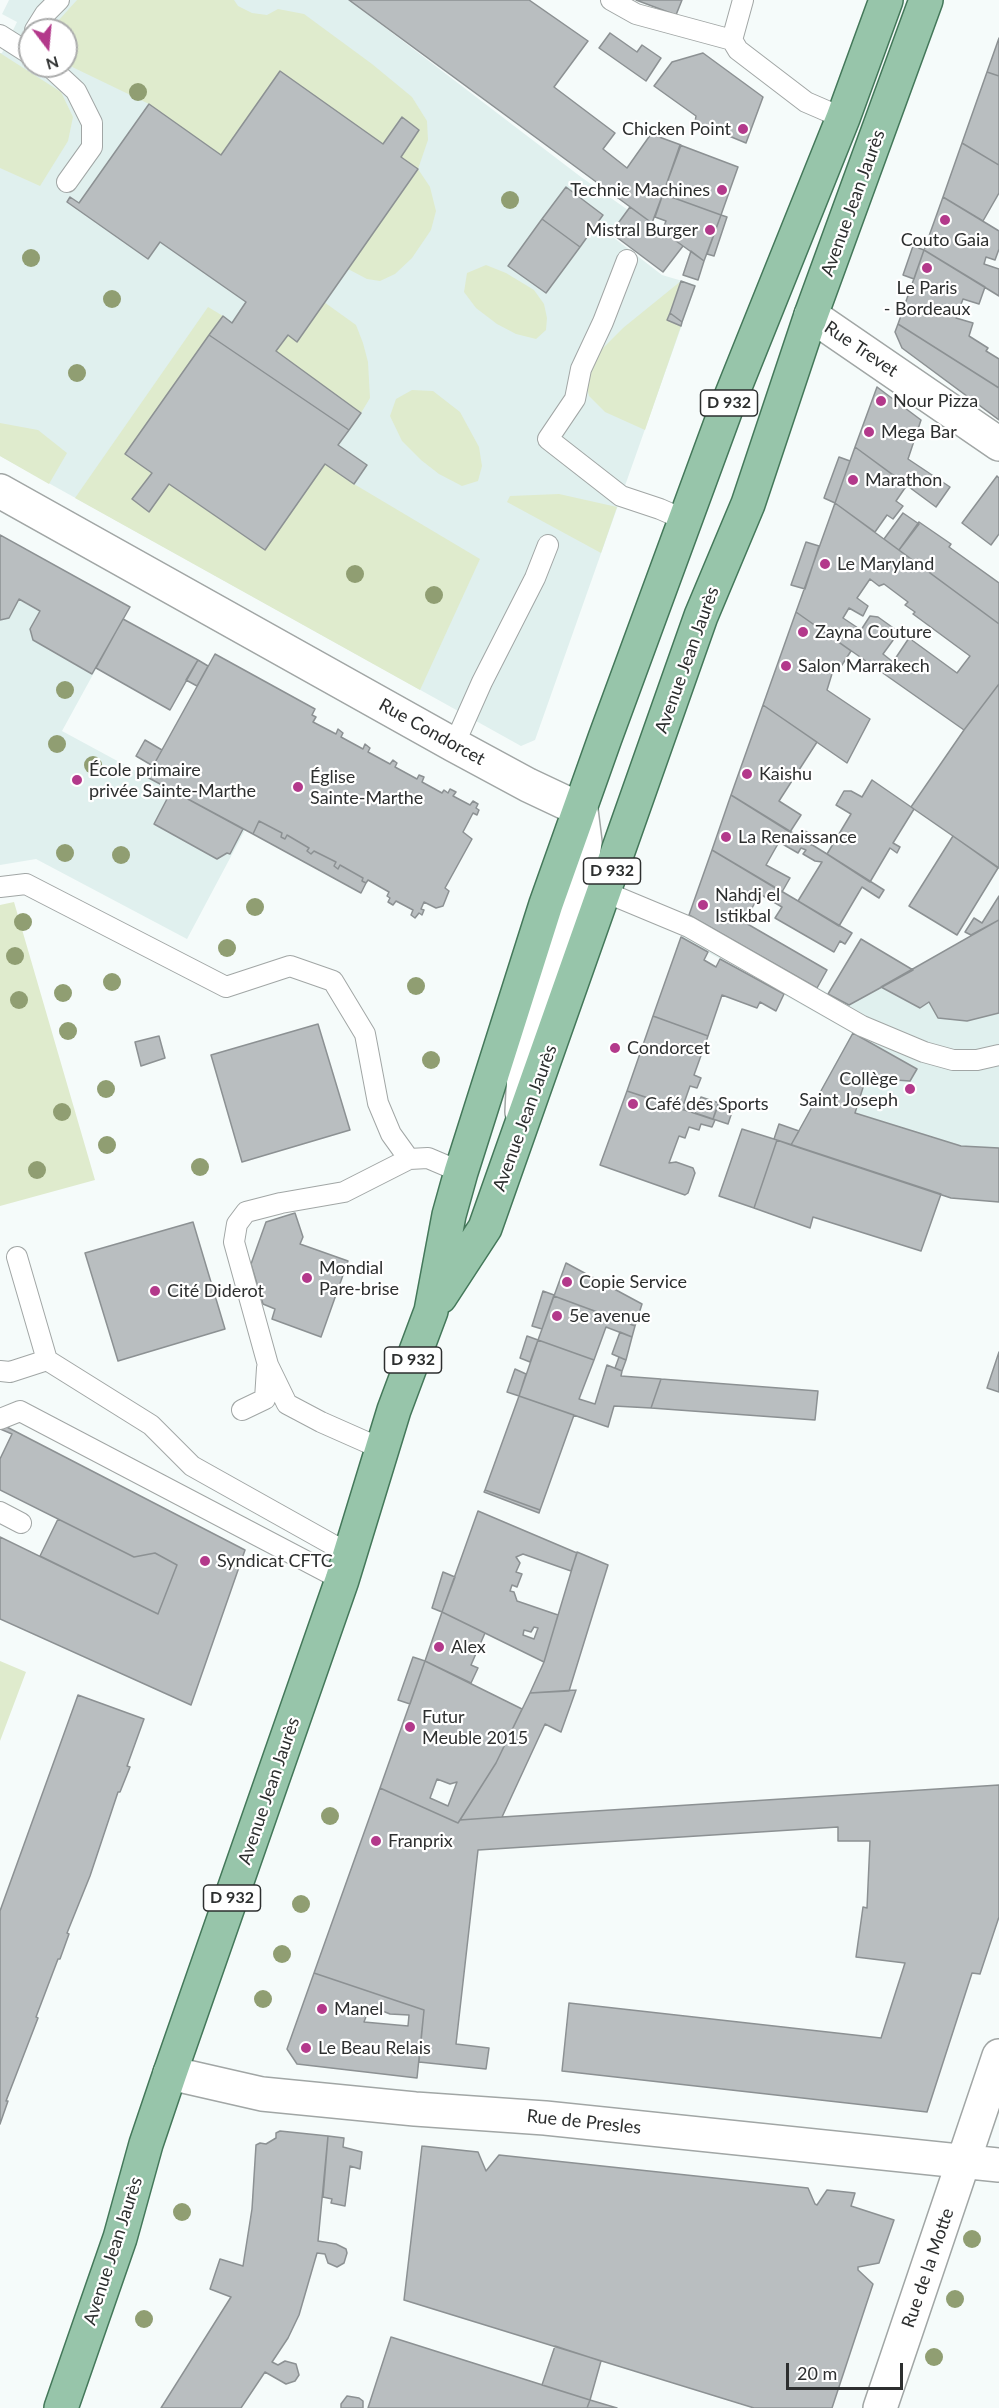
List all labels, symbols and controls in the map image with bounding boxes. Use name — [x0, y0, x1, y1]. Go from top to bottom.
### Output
north arrow — [18, 18, 78, 78]
text: N — [44, 53, 61, 75]
place label: Chicken Point — [622, 118, 731, 140]
marker: Chicken Point — [736, 122, 750, 136]
street label: Avenue Jean Jaurès — [816, 127, 890, 279]
place label: Technic Machines — [570, 179, 710, 201]
marker: Technic Machines — [715, 183, 729, 197]
marker: Couto Gaia — [938, 213, 952, 227]
place label: Mistral Burger — [586, 219, 698, 241]
marker: Mistral Burger — [703, 223, 717, 237]
place label: Couto Gaia — [901, 229, 989, 251]
marker: Le Paris - Bordeaux — [920, 261, 934, 275]
place label: Le Paris - Bordeaux — [884, 277, 970, 320]
street label: Rue Trevet — [820, 317, 902, 381]
road number: D 932 — [700, 390, 758, 416]
place label: Nour Pizza — [893, 390, 978, 412]
marker: Nour Pizza — [874, 394, 888, 408]
place label: Mega Bar — [881, 421, 957, 443]
marker: Mega Bar — [862, 425, 876, 439]
place label: Marathon — [865, 469, 942, 491]
marker: Marathon — [846, 473, 860, 487]
place label: Le Maryland — [837, 553, 934, 575]
marker: Le Maryland — [818, 557, 832, 571]
street label: Avenue Jean Jaurès — [650, 584, 724, 736]
place label: Zayna Couture — [815, 621, 932, 643]
marker: Zayna Couture — [796, 625, 810, 639]
place label: Salon Marrakech — [798, 655, 930, 677]
marker: Salon Marrakech — [779, 659, 793, 673]
street label: Rue Condorcet — [375, 694, 489, 770]
place label: École primaire privée Sainte-Marthe — [89, 759, 256, 802]
place label: Kaishu — [759, 763, 812, 785]
place label: Église Sainte-Marthe — [310, 766, 423, 808]
marker: Kaishu — [740, 767, 754, 781]
marker: École primaire privée Sainte-Marthe — [70, 773, 84, 787]
marker: Église Sainte-Marthe — [291, 780, 305, 794]
place label: La Renaissance — [738, 826, 857, 848]
marker: La Renaissance — [719, 830, 733, 844]
road number: D 932 — [584, 858, 640, 884]
place label: Nahdj el Istikbal — [715, 884, 780, 926]
marker: Nahdj el Istikbal — [696, 898, 710, 912]
place label: Condorcet — [627, 1037, 710, 1059]
marker: Condorcet — [608, 1041, 622, 1055]
street label: Avenue Jean Jaurès — [488, 1042, 562, 1194]
place label: Collège Saint Joseph — [799, 1068, 898, 1110]
marker: Collège Saint Joseph — [903, 1082, 917, 1096]
place label: Café des Sports — [645, 1093, 769, 1115]
marker: Café des Sports — [626, 1097, 640, 1111]
place label: Mondial Pare-brise — [319, 1257, 399, 1300]
marker: Mondial Pare-brise — [300, 1271, 314, 1285]
place label: Copie Service — [579, 1271, 687, 1293]
marker: Copie Service — [560, 1275, 574, 1289]
place label: Cité Diderot — [167, 1280, 264, 1302]
marker: Cité Diderot — [148, 1284, 162, 1298]
place label: 5e avenue — [569, 1305, 650, 1327]
marker: 5e avenue — [550, 1309, 564, 1323]
road number: D 932 — [384, 1347, 442, 1373]
place label: Syndicat CFTC — [217, 1550, 333, 1572]
marker: Syndicat CFTC — [198, 1554, 212, 1568]
place label: Alex — [451, 1636, 486, 1658]
marker: Alex — [432, 1640, 446, 1654]
place label: Futur Meuble 2015 — [422, 1706, 528, 1748]
street label: Avenue Jean Jaurès — [234, 1715, 304, 1867]
marker: Futur Meuble 2015 — [403, 1720, 417, 1734]
place label: Franprix — [388, 1830, 453, 1852]
marker: Franprix — [369, 1834, 383, 1848]
road number: D 932 — [204, 1885, 260, 1911]
place label: Manel — [334, 1998, 383, 2020]
marker: Manel — [315, 2002, 329, 2016]
place label: Le Beau Relais — [318, 2037, 431, 2059]
marker: Le Beau Relais — [299, 2041, 313, 2055]
street label: Rue de Presles — [526, 2105, 642, 2139]
street label: Avenue Jean Jaurès — [79, 2174, 147, 2328]
street label: Rue de la Motte — [897, 2205, 959, 2331]
scale bar — [789, 2351, 906, 2389]
text: 20 m — [797, 2362, 837, 2384]

